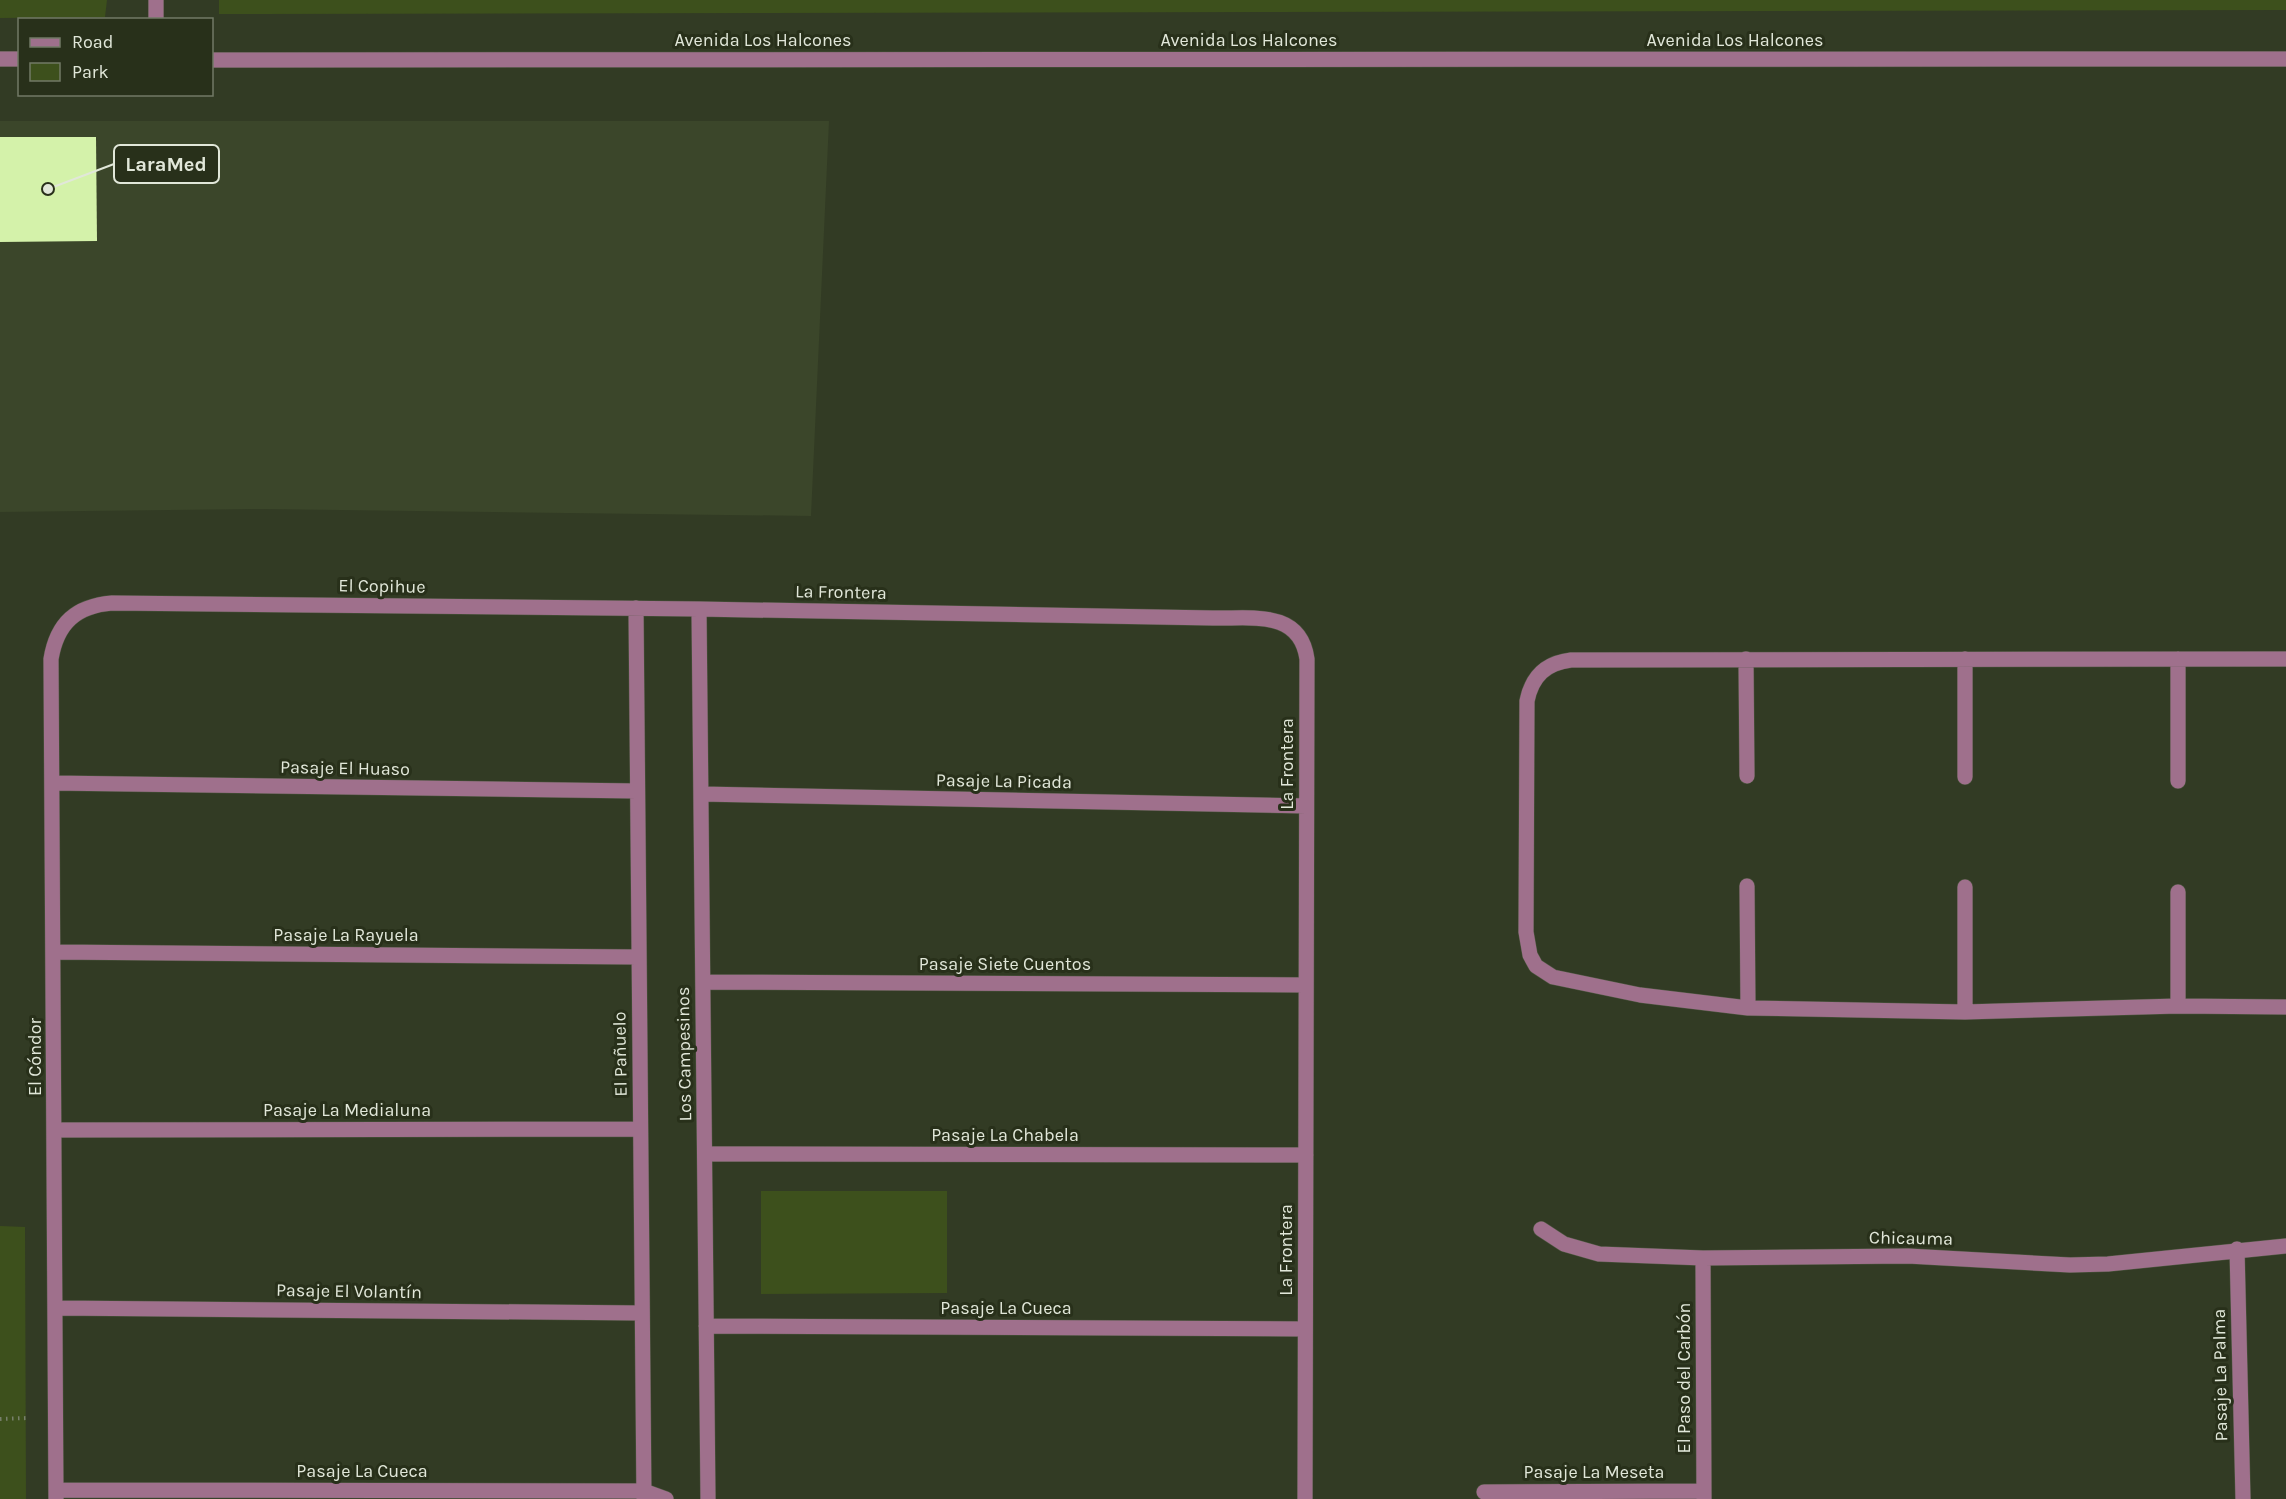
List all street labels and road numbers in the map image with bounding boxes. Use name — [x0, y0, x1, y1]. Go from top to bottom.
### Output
street label: Avenida Los Halcones — [675, 29, 851, 51]
street label: Avenida Los Halcones — [1161, 29, 1337, 51]
street label: Avenida Los Halcones — [1647, 29, 1823, 51]
street label: El Copihue — [338, 574, 426, 598]
street label: La Frontera — [795, 580, 887, 604]
street label: La Frontera — [1276, 718, 1298, 810]
street label: Pasaje El Huaso — [280, 756, 410, 780]
street label: Pasaje La Picada — [936, 769, 1072, 793]
street label: Pasaje La Rayuela — [273, 924, 419, 946]
street label: Pasaje Siete Cuentos — [919, 953, 1091, 975]
street label: Los Campesinos — [672, 987, 696, 1121]
street label: El Pañuelo — [608, 1011, 632, 1097]
street label: El Cóndor — [24, 1017, 46, 1096]
street label: Pasaje La Medialuna — [263, 1099, 431, 1121]
street label: Pasaje La Chabela — [931, 1124, 1079, 1146]
street label: La Frontera — [1275, 1204, 1297, 1296]
street label: Chicauma — [1869, 1226, 1953, 1250]
street label: Pasaje El Volantín — [276, 1279, 422, 1303]
street label: Pasaje La Cueca — [940, 1297, 1072, 1319]
street label: El Paso del Carbón — [1673, 1303, 1695, 1453]
street label: Pasaje La Palma — [2208, 1308, 2232, 1442]
street label: Pasaje La Cueca — [296, 1460, 428, 1482]
street label: Pasaje La Meseta — [1524, 1461, 1664, 1483]

